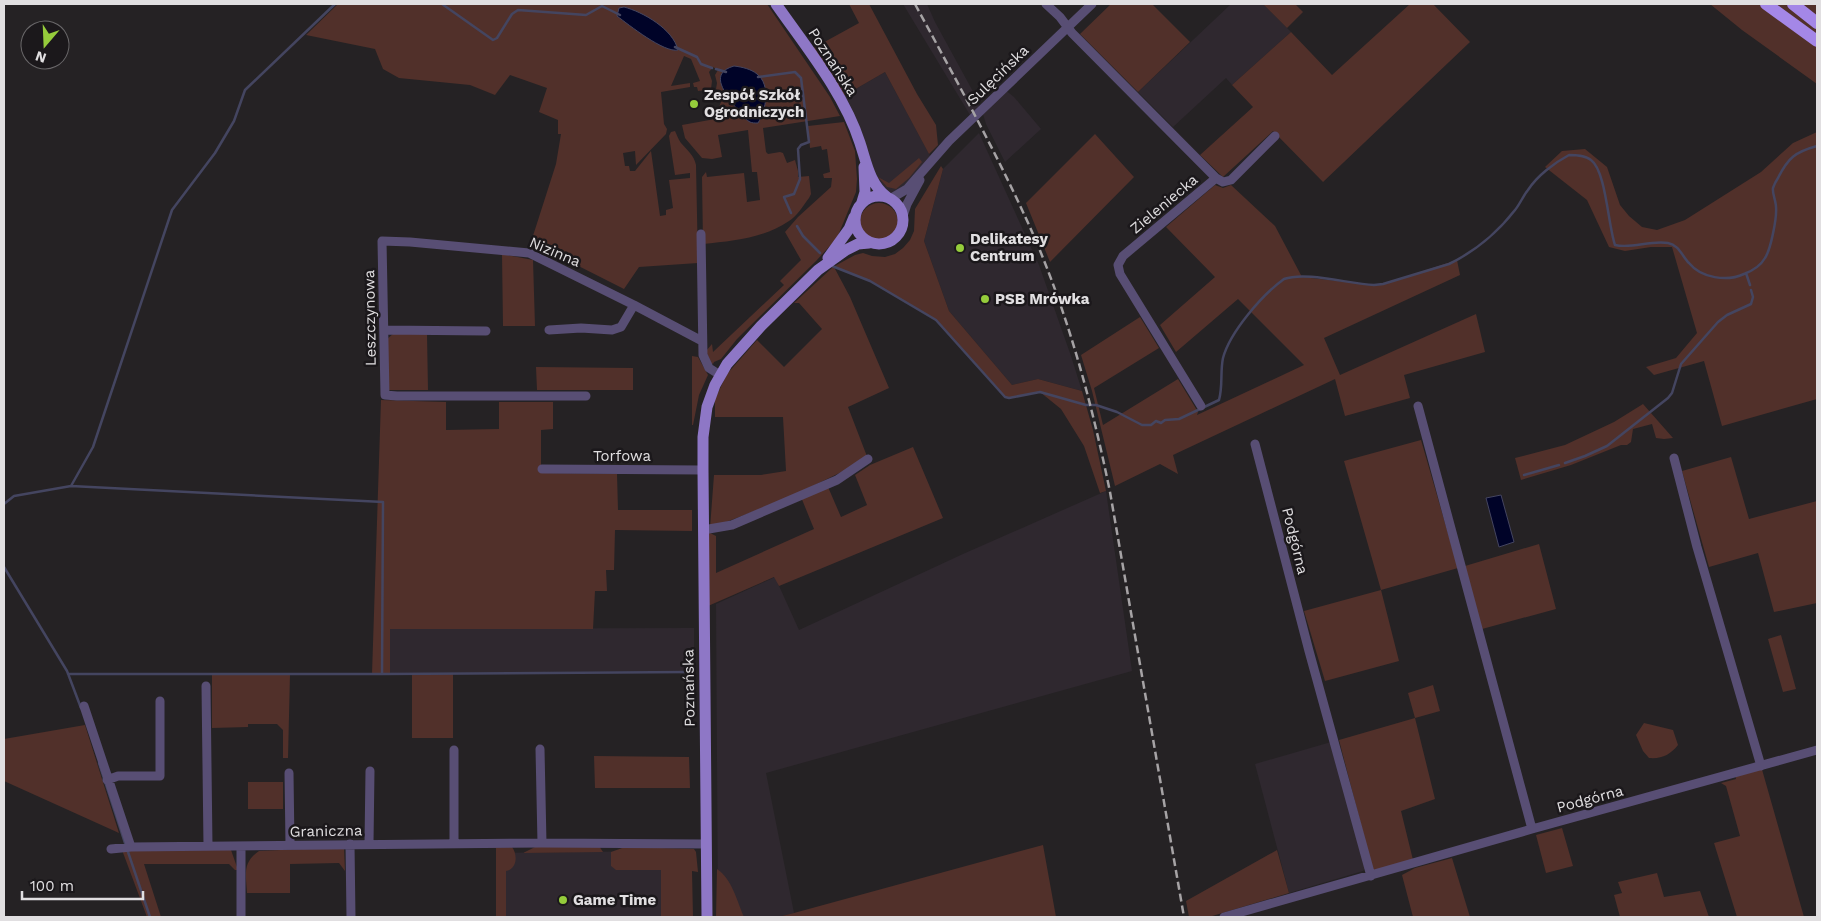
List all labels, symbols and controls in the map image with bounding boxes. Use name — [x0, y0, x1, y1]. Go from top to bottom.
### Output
north arrow — [20, 20, 70, 70]
street label: Poznańska — [804, 25, 862, 100]
street label: Sulęcińska — [964, 41, 1033, 109]
text: N — [33, 48, 48, 67]
place label: Zespół Szkół Ogrodniczych — [704, 86, 804, 121]
marker: Zespół Szkół Ogrodniczych — [688, 98, 700, 110]
street label: Zieleniecka — [1127, 170, 1202, 237]
place label: Delikatesy Centrum — [970, 230, 1048, 265]
street label: Nizinna — [527, 233, 584, 271]
marker: Delikatesy Centrum — [954, 242, 966, 254]
street label: Leszczynowa — [360, 269, 380, 366]
place label: PSB Mrówka — [995, 290, 1090, 308]
marker: PSB Mrówka — [979, 293, 991, 305]
street label: Torfowa — [593, 447, 651, 465]
street label: Podgórna — [1278, 506, 1312, 577]
street label: Poznańska — [679, 648, 699, 727]
street label: Podgórna — [1555, 781, 1626, 817]
street label: Graniczna — [289, 821, 363, 841]
scale bar — [22, 868, 144, 900]
text: 100 m — [30, 877, 74, 895]
place label: Game Time — [573, 891, 656, 909]
marker: Game Time — [557, 894, 569, 906]

